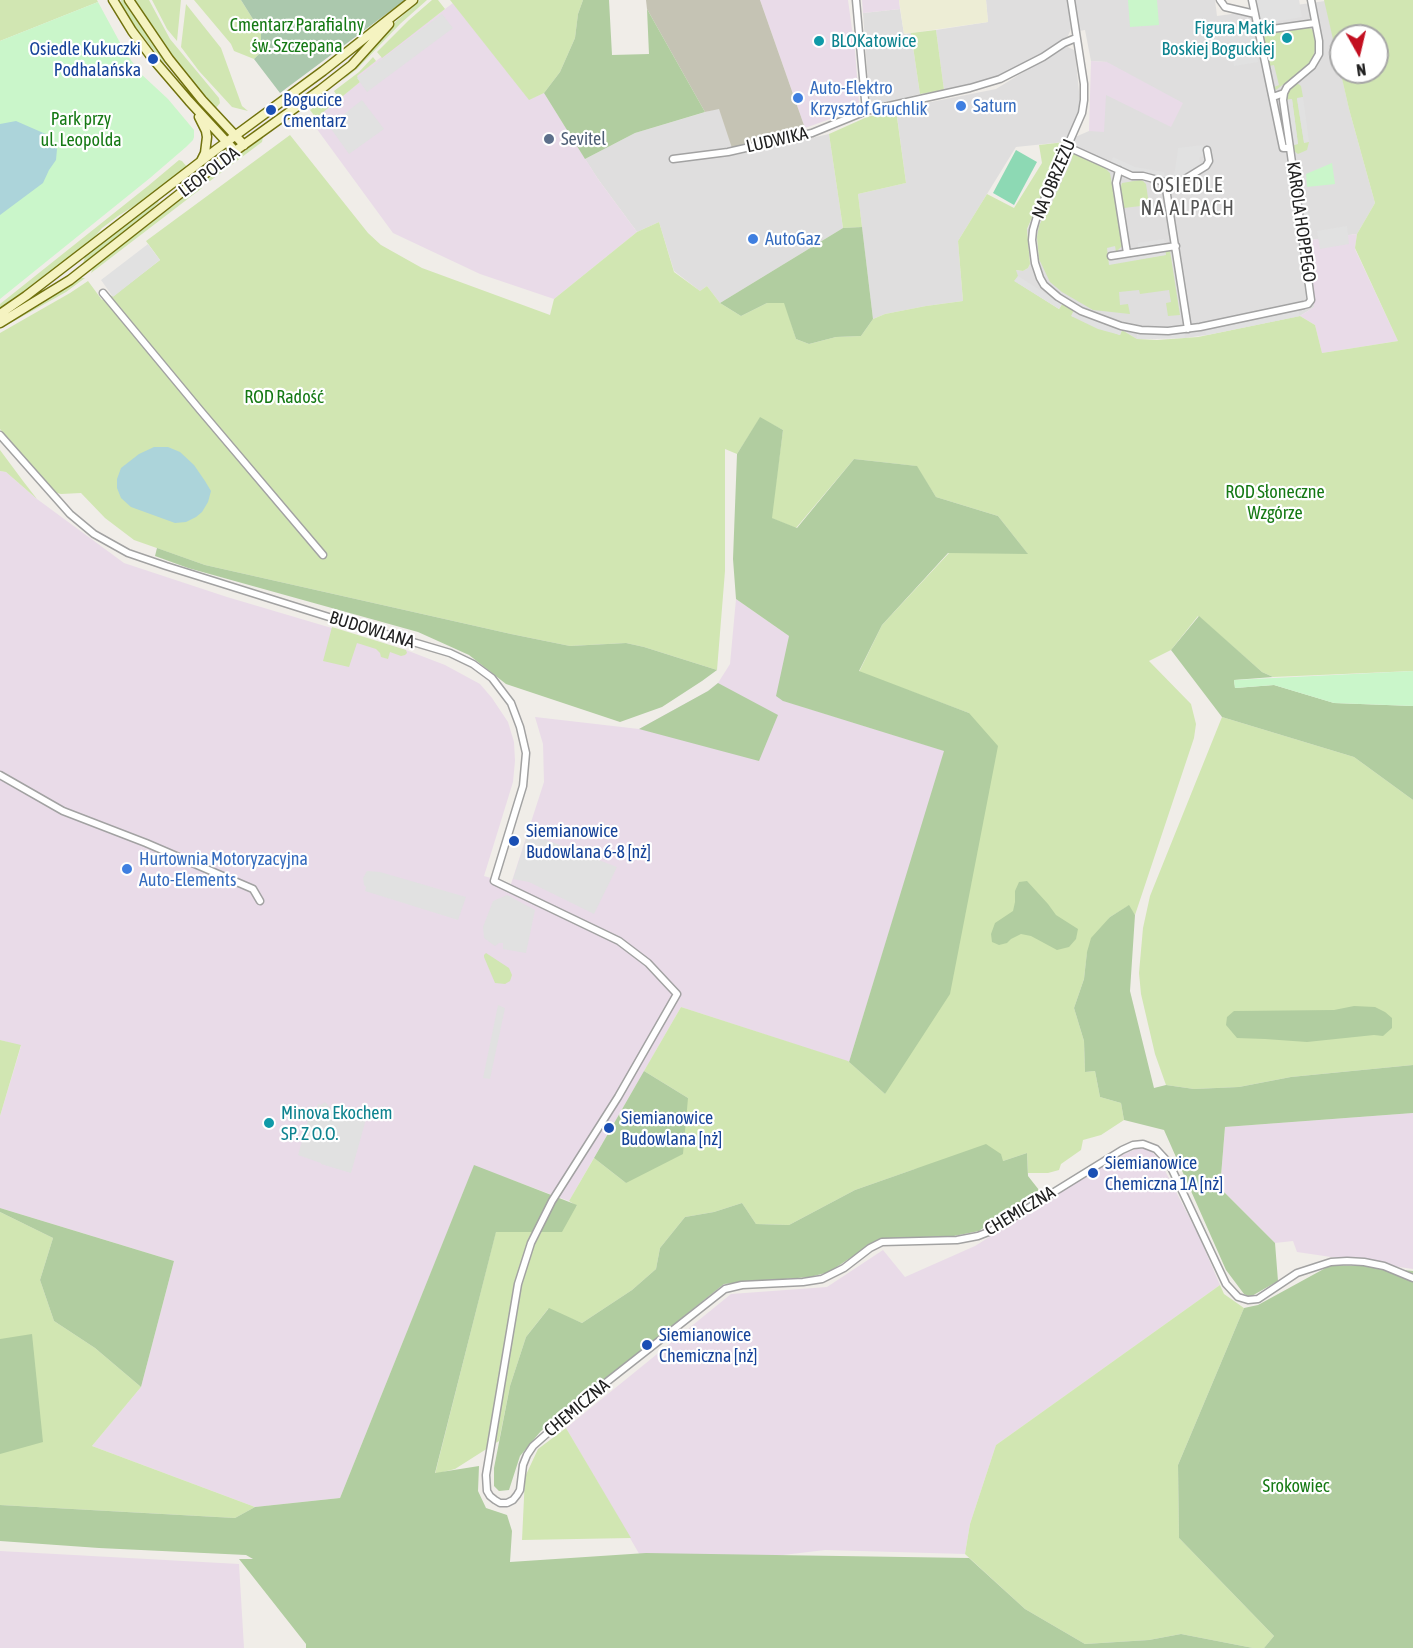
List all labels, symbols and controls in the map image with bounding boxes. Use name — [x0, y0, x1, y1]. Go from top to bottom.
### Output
park label: Cmentarz Parafialny św. Szczepana — [230, 14, 364, 57]
place label: Figura Matki Boskiej Boguckiej — [1161, 17, 1275, 60]
north arrow — [1329, 24, 1389, 84]
place label: BLOKatowice — [831, 30, 916, 52]
marker: Figura Matki Boskiej Boguckiej — [1280, 31, 1294, 45]
marker: BLOKatowice — [812, 34, 826, 48]
place label: Osiedle Kukuczki Podhalańska — [30, 38, 141, 80]
marker: Osiedle Kukuczki Podhalańska — [146, 52, 160, 66]
text: N — [1355, 60, 1367, 79]
place label: Auto-Elektro Krzysztof Gruchlik — [810, 77, 928, 119]
place label: Bogucice Cmentarz — [283, 89, 346, 132]
marker: Auto-Elektro Krzysztof Gruchlik — [791, 91, 805, 105]
place label: Saturn — [973, 95, 1017, 117]
marker: Saturn — [954, 99, 968, 113]
marker: Bogucice Cmentarz — [264, 103, 278, 117]
park label: Park przy ul. Leopolda — [40, 108, 122, 150]
street label: LUDWIKA — [744, 122, 810, 158]
place label: Sevitel — [561, 128, 606, 150]
marker: Sevitel — [542, 132, 556, 146]
street label: NA OBRZEŻU — [1028, 136, 1080, 222]
street label: LEOPOLDA — [174, 142, 244, 202]
street label: KAROLA HOPPEGO — [1282, 160, 1320, 284]
district label: OSIEDLE NA ALPACH — [1141, 174, 1235, 221]
place label: AutoGaz — [765, 228, 820, 250]
marker: AutoGaz — [746, 232, 760, 246]
park label: ROD Radość — [244, 386, 324, 408]
park label: ROD Słoneczne Wzgórze — [1225, 481, 1325, 524]
street label: BUDOWLANA — [327, 607, 417, 653]
place label: Siemianowice Budowlana 6-8 [nż] — [526, 820, 651, 862]
marker: Siemianowice Budowlana 6-8 [nż] — [507, 834, 521, 848]
place label: Hurtownia Motoryzacyjna Auto-Elements — [139, 848, 308, 890]
marker: Hurtownia Motoryzacyjna Auto-Elements — [120, 862, 134, 876]
place label: Minova Ekochem SP. Z O.O. — [281, 1102, 392, 1144]
place label: Siemianowice Budowlana [nż] — [621, 1107, 722, 1150]
marker: Minova Ekochem SP. Z O.O. — [262, 1116, 276, 1130]
marker: Siemianowice Budowlana [nż] — [602, 1121, 616, 1135]
place label: Siemianowice Chemiczna 1A [nż] — [1105, 1152, 1223, 1194]
marker: Siemianowice Chemiczna 1A [nż] — [1086, 1166, 1100, 1180]
street label: CHEMICZNA — [981, 1182, 1059, 1240]
place label: Siemianowice Chemiczna [nż] — [659, 1324, 757, 1366]
marker: Siemianowice Chemiczna [nż] — [640, 1338, 654, 1352]
street label: CHEMICZNA — [540, 1374, 614, 1442]
park label: Srokowiec — [1263, 1475, 1329, 1497]

